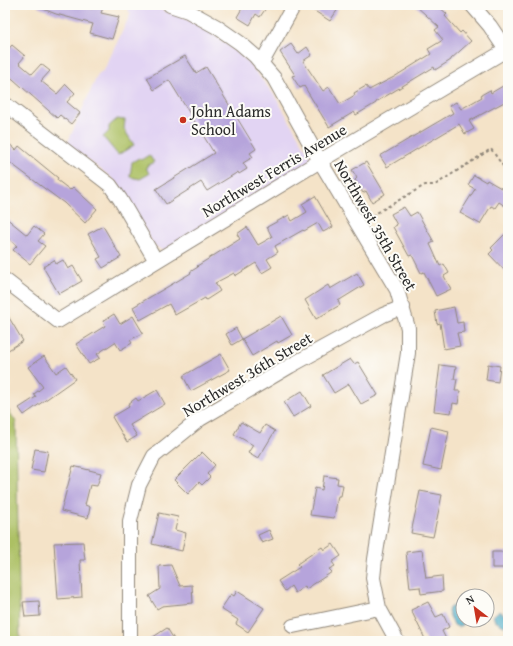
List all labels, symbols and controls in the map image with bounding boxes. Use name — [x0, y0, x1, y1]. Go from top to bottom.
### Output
place label: John Adams School — [189, 99, 271, 141]
marker: John Adams School — [178, 115, 188, 125]
street label: Northwest Ferris Avenue — [197, 117, 351, 223]
street label: Northwest 35th Street — [329, 155, 424, 295]
street label: Northwest 36th Street — [177, 325, 317, 422]
north arrow — [455, 588, 495, 628]
text: N — [463, 590, 478, 608]

